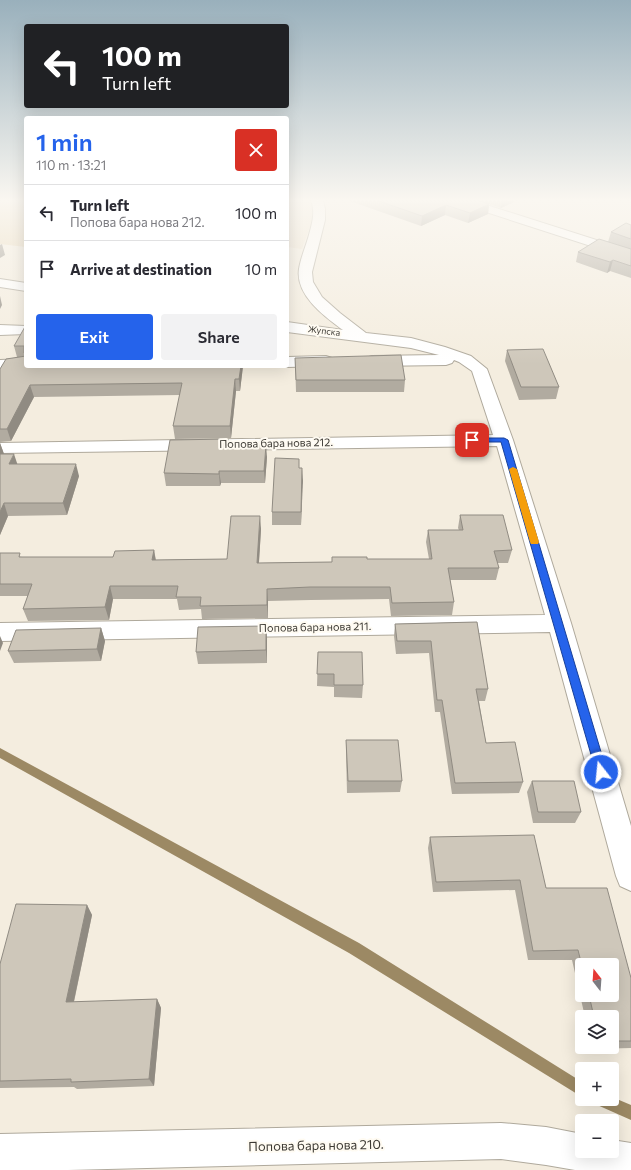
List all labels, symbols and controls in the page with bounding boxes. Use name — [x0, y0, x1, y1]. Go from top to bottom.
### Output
text: 100 m — [102, 38, 182, 72]
icon: left — [36, 40, 88, 92]
text: Turn left — [102, 72, 171, 94]
text: 1 min — [36, 127, 93, 156]
button: close — [235, 129, 277, 171]
text: 110 m · 13:21 — [36, 157, 106, 173]
text: Turn left — [70, 196, 129, 214]
icon: left — [36, 202, 58, 224]
text: 100 m — [235, 204, 277, 222]
text: Попова бара нова 212. — [70, 214, 205, 230]
icon: arrive — [36, 258, 58, 280]
text: Arrive at destination — [70, 260, 212, 278]
text: 10 m — [245, 260, 277, 278]
button: Exit — [36, 314, 153, 360]
button: Share — [161, 314, 277, 360]
street label: Жупска — [307, 323, 341, 338]
pin — [455, 423, 489, 457]
icon: arrive — [461, 429, 483, 451]
street label: Попова бара нова 212. — [219, 435, 333, 450]
street label: Попова бара нова 211. — [259, 619, 372, 634]
position arrow — [580, 751, 622, 793]
north arrow — [575, 958, 619, 1002]
map controls — [575, 958, 619, 1158]
button: layers — [575, 1010, 619, 1054]
button: + — [575, 1062, 619, 1106]
button: − — [575, 1114, 619, 1158]
street label: Попова бара нова 210. — [248, 1136, 384, 1154]

